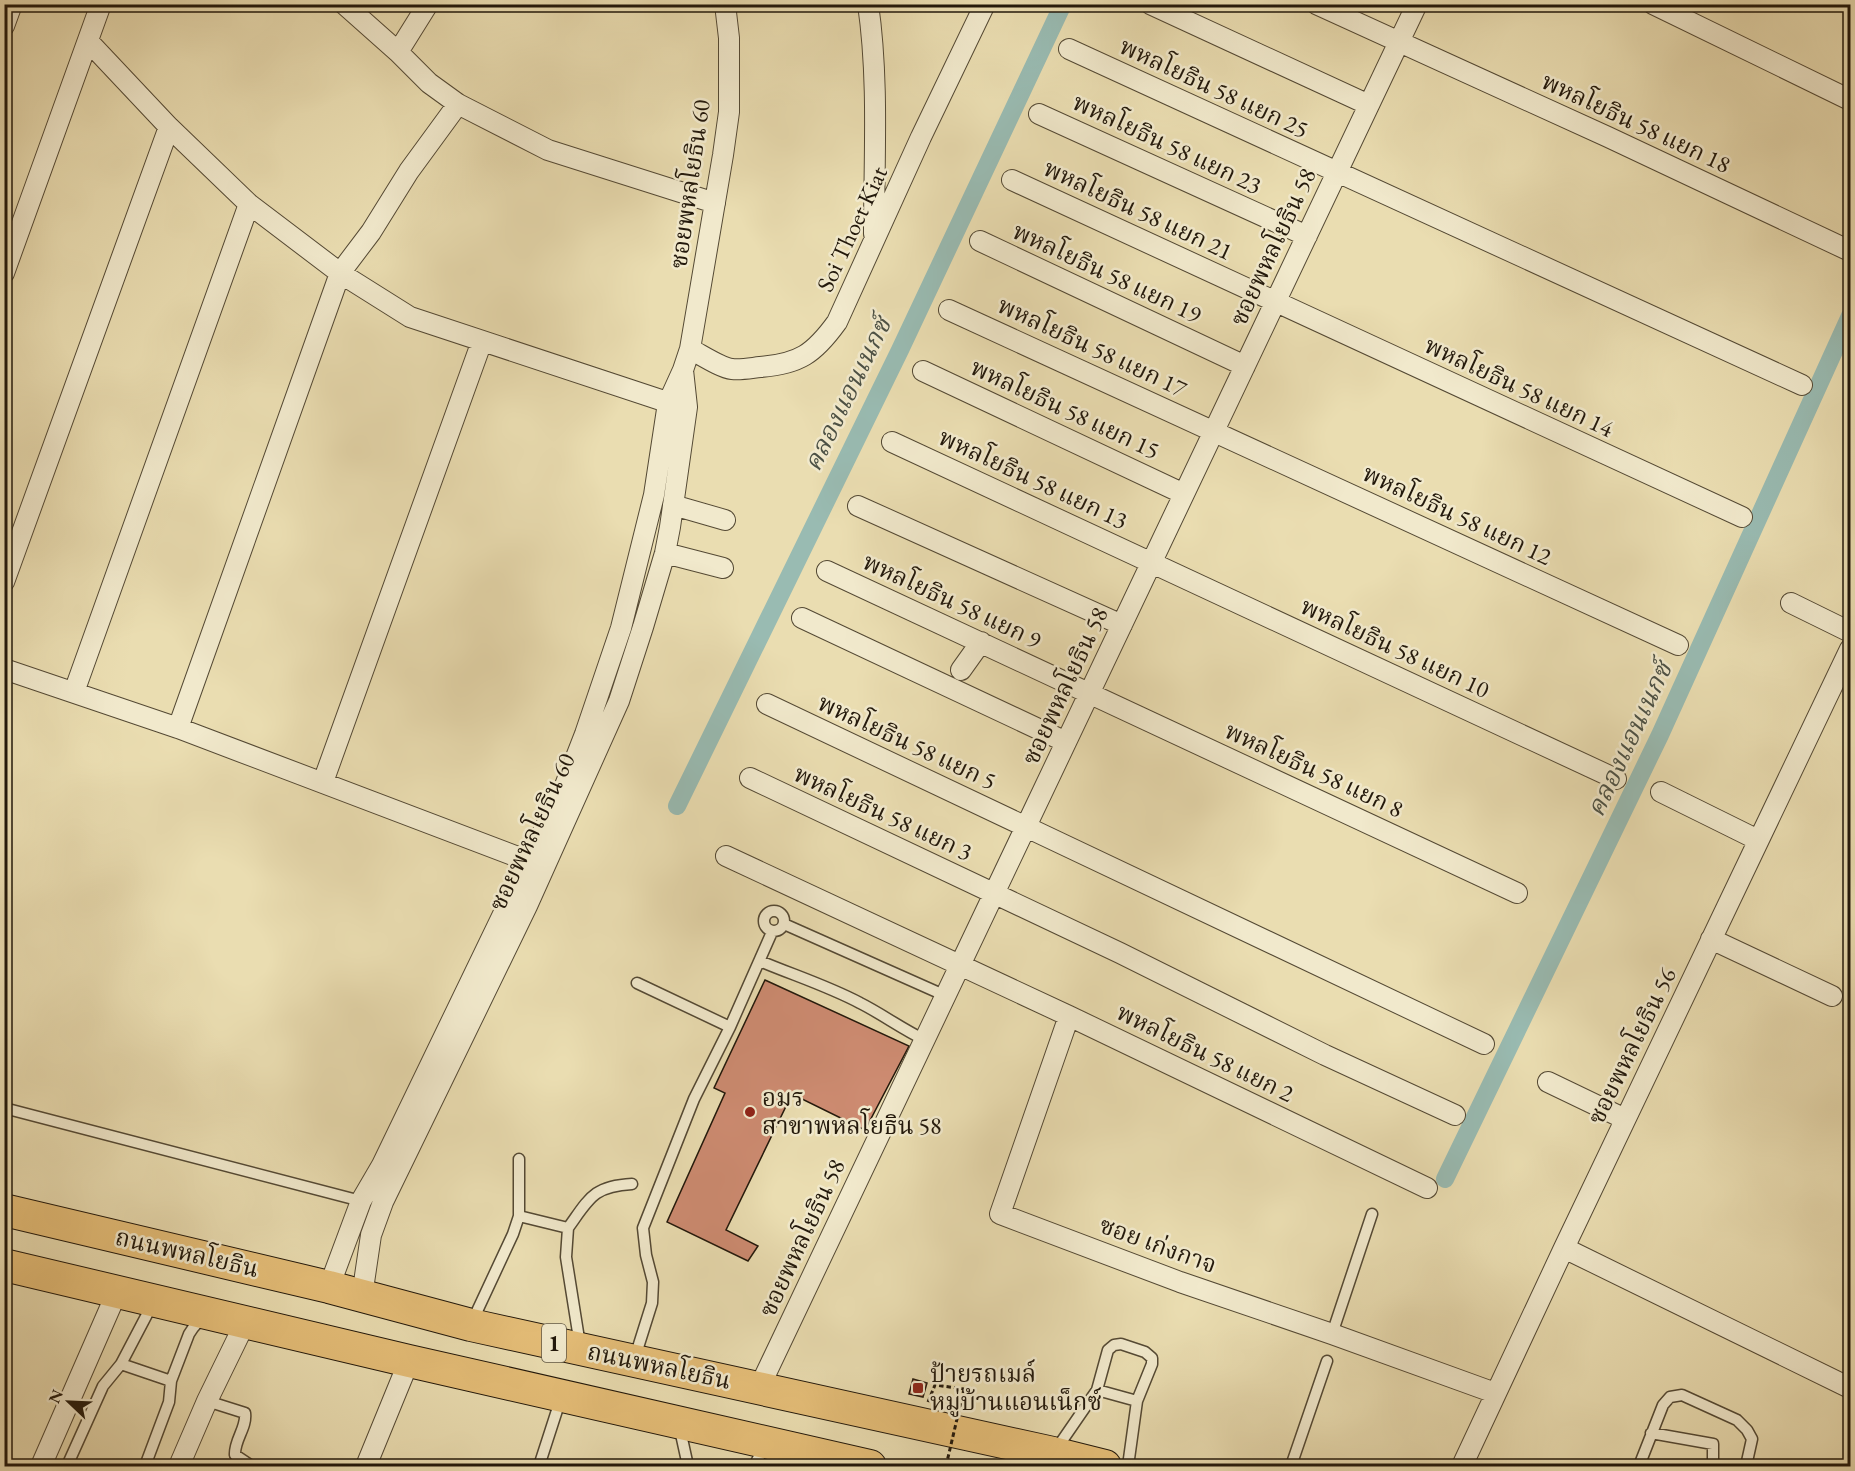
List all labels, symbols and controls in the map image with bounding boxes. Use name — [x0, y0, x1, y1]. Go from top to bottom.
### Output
street label: พหลโยธิน 58 แยก 25 — [1115, 28, 1314, 145]
street label: พหลโยธิน 58 แยก 18 — [1537, 63, 1736, 180]
street label: พหลโยธิน 58 แยก 23 — [1068, 84, 1267, 201]
street label: ซอยพหลโยธิน 60 — [660, 97, 717, 270]
street label: พหลโยธิน 58 แยก 21 — [1039, 150, 1238, 267]
street label: Soi Thoet Kiat — [809, 161, 894, 297]
street label: ซอยพหลโยธิน 58 — [1221, 162, 1323, 331]
street label: พหลโยธิน 58 แยก 19 — [1008, 213, 1208, 330]
street label: พหลโยธิน 58 แยก 17 — [993, 287, 1193, 404]
water label: คลองแอนเนกซ์ — [795, 307, 901, 477]
street label: พหลโยธิน 58 แยก 14 — [1420, 327, 1620, 444]
street label: พหลโยธิน 58 แยก 15 — [966, 349, 1165, 466]
street label: พหลโยธิน 58 แยก 13 — [934, 419, 1133, 536]
street label: พหลโยธิน 58 แยก 12 — [1358, 455, 1558, 572]
street label: พหลโยธิน 58 แยก 9 — [858, 544, 1048, 656]
street label: พหลโยธิน 58 แยก 10 — [1296, 588, 1495, 705]
street label: ซอยพหลโยธิน 58 — [1013, 601, 1115, 770]
water label: คลองแอนเนกซ์ — [1578, 652, 1682, 822]
street label: พหลโยธิน 58 แยก 5 — [813, 685, 1002, 796]
street label: พหลโยธิน 58 แยก 8 — [1220, 713, 1409, 824]
street label: ซอยพหลโยธิน 60 — [480, 747, 582, 916]
street label: พหลโยธิน 58 แยก 3 — [789, 756, 978, 867]
street label: ซอยพหลโยธิน 56 — [1578, 962, 1683, 1129]
street label: พหลโยธิน 58 แยก 2 — [1112, 994, 1300, 1109]
place label: อมร สาขาพหลโยธิน 58 — [762, 1082, 941, 1141]
marker: อมร สาขาพหลโยธิน 58 — [743, 1105, 757, 1119]
street label: ซอยพหลโยธิน 58 — [750, 1153, 852, 1322]
street label: ซอย เก่งกาจ — [1095, 1209, 1221, 1280]
street label: ถนนพหลโยธิน — [112, 1219, 262, 1284]
road number: 1 — [542, 1324, 566, 1362]
street label: ถนนพหลโยธิน — [584, 1333, 734, 1396]
place label: ป้ายรถเมล์ หมู่บ้านแอนเน็กซ์ — [930, 1358, 1102, 1417]
north arrow — [39, 1372, 99, 1432]
marker: ป้ายรถเมล์ หมู่บ้านแอนเน็กซ์ — [911, 1381, 925, 1395]
text: N — [43, 1386, 68, 1406]

